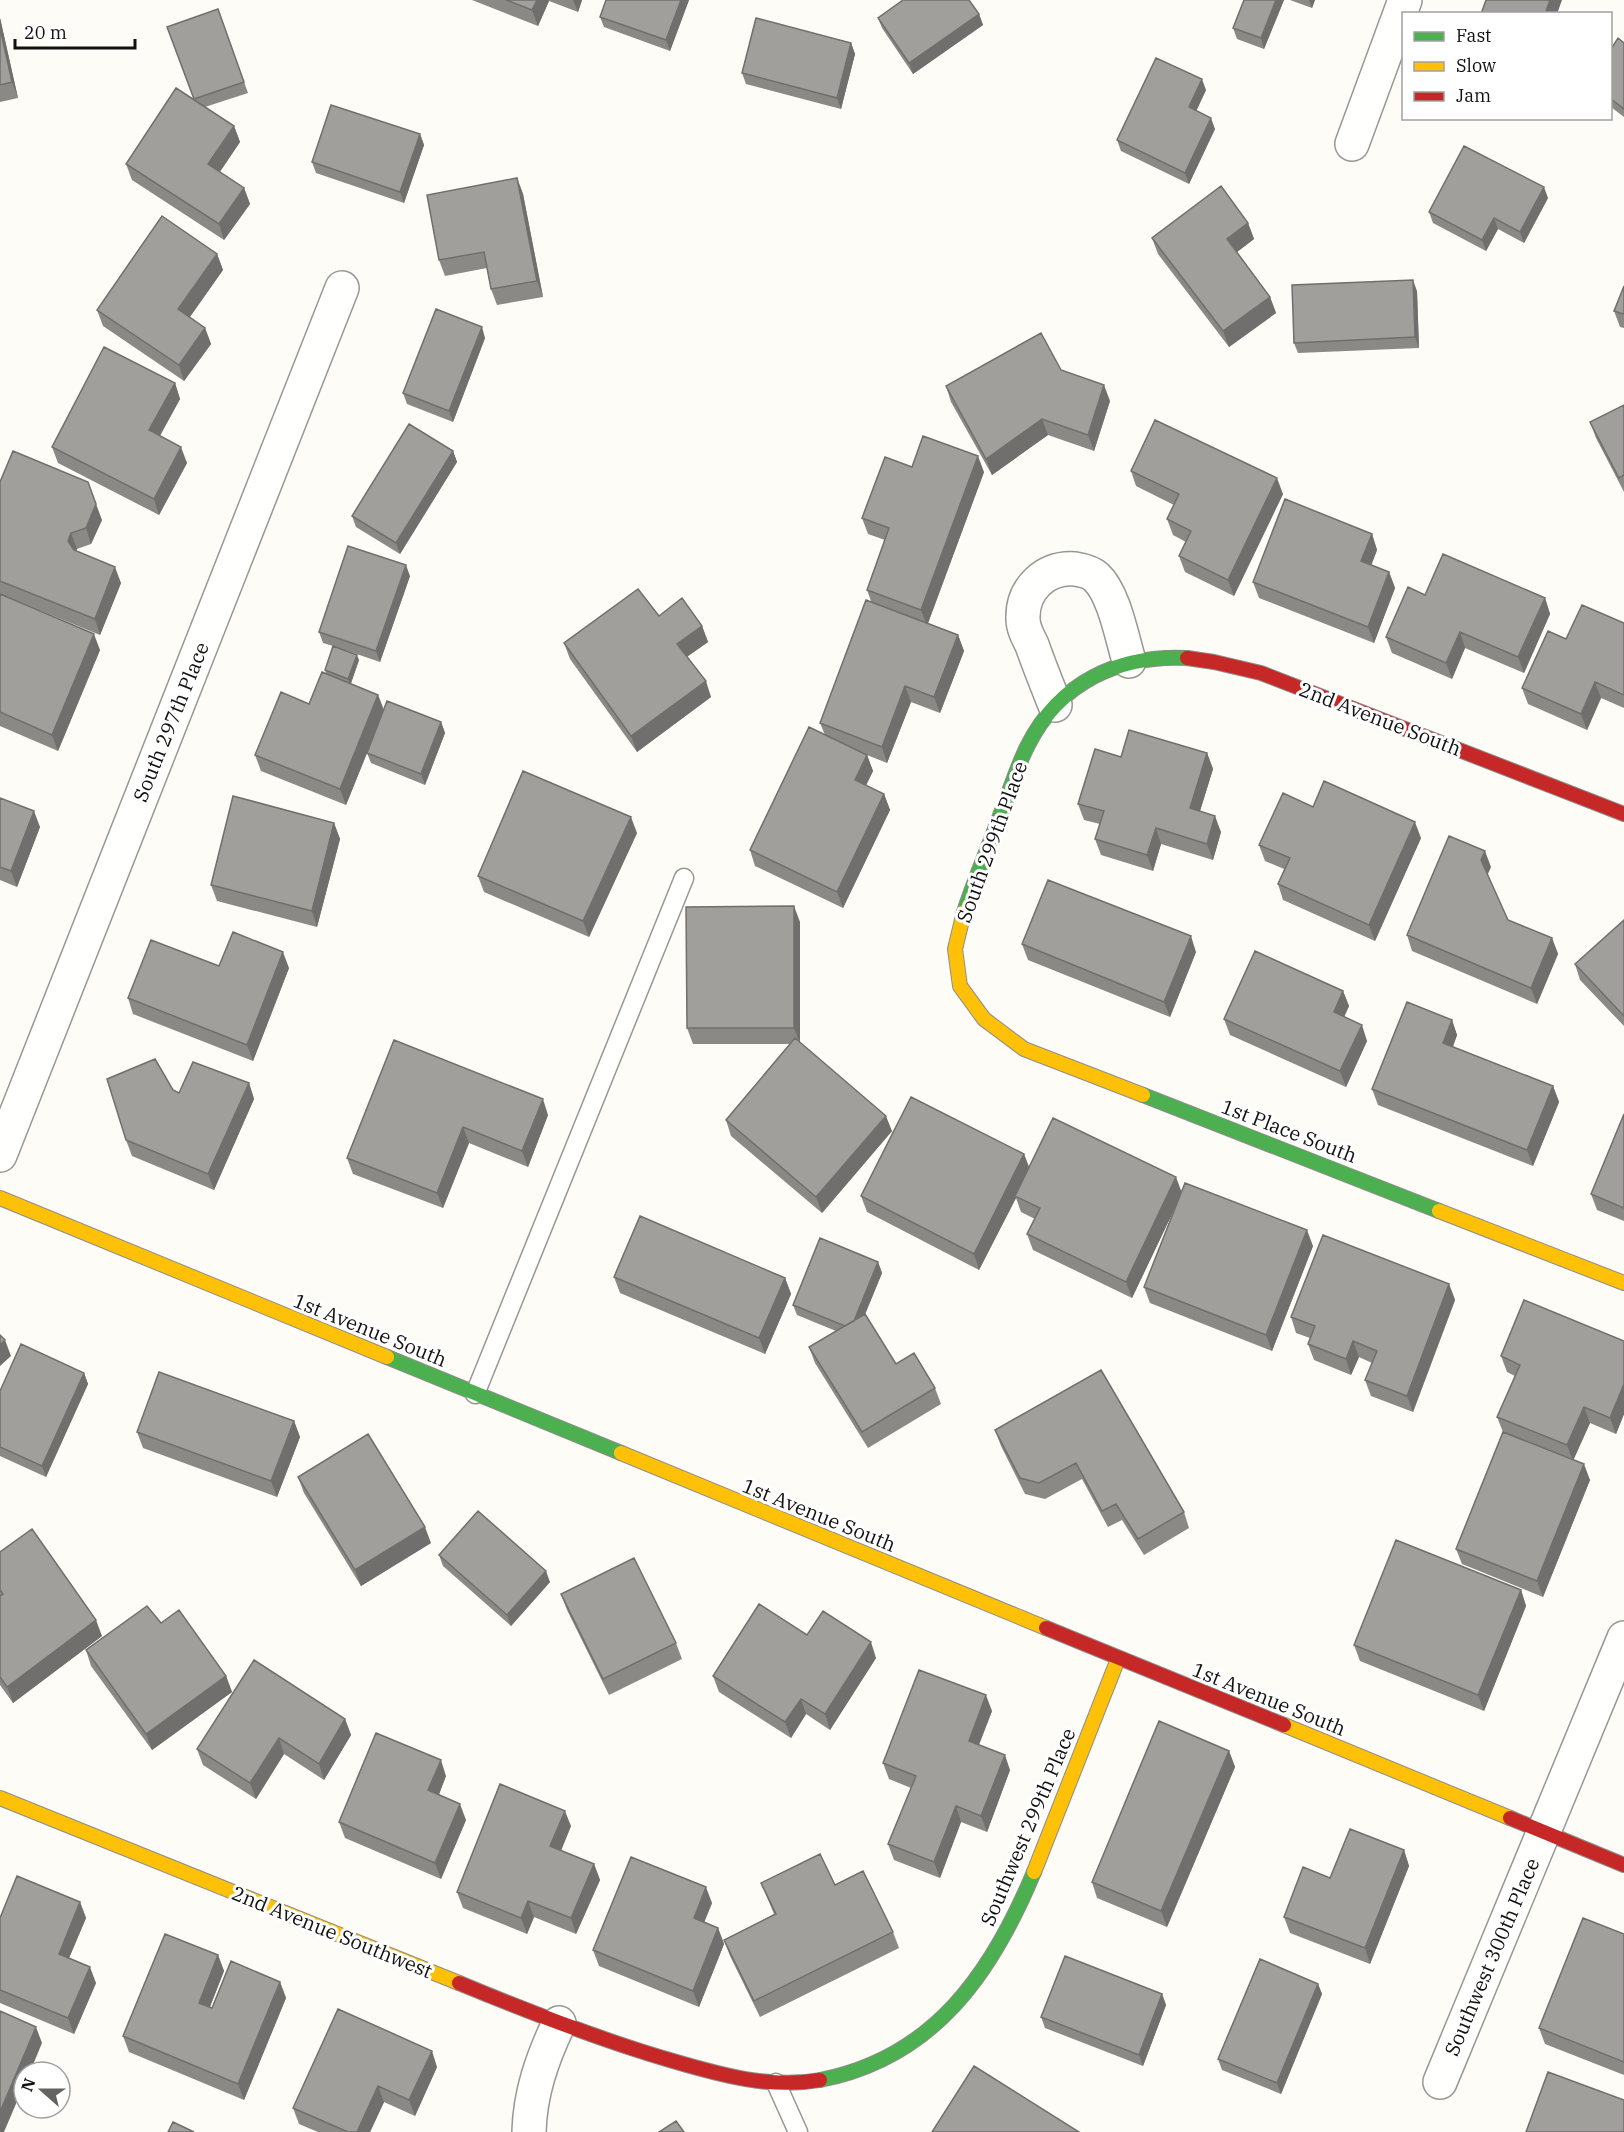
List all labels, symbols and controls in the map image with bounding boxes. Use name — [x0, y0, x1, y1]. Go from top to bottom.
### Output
scale bar — [15, 12, 135, 50]
legend — [1402, 12, 1612, 120]
text: 20 m — [24, 21, 67, 44]
text: Fast — [1456, 24, 1491, 47]
text: Slow — [1456, 54, 1496, 77]
text: Jam — [1456, 84, 1491, 107]
street label: South 297th Place — [126, 638, 215, 806]
street label: 2nd Avenue South — [1295, 675, 1465, 762]
street label: South 299th Place — [950, 757, 1033, 926]
street label: 1st Place South — [1218, 1092, 1361, 1169]
street label: 1st Avenue South — [289, 1286, 451, 1373]
street label: 1st Avenue South — [738, 1471, 900, 1558]
street label: 1st Avenue South — [1188, 1655, 1350, 1742]
street label: Southwest 299th Place — [974, 1724, 1082, 1930]
street label: Southwest 300th Place — [1438, 1854, 1546, 2060]
street label: 2nd Avenue Southwest — [228, 1879, 436, 1984]
north arrow — [12, 2060, 72, 2120]
text: N — [16, 2075, 40, 2094]

